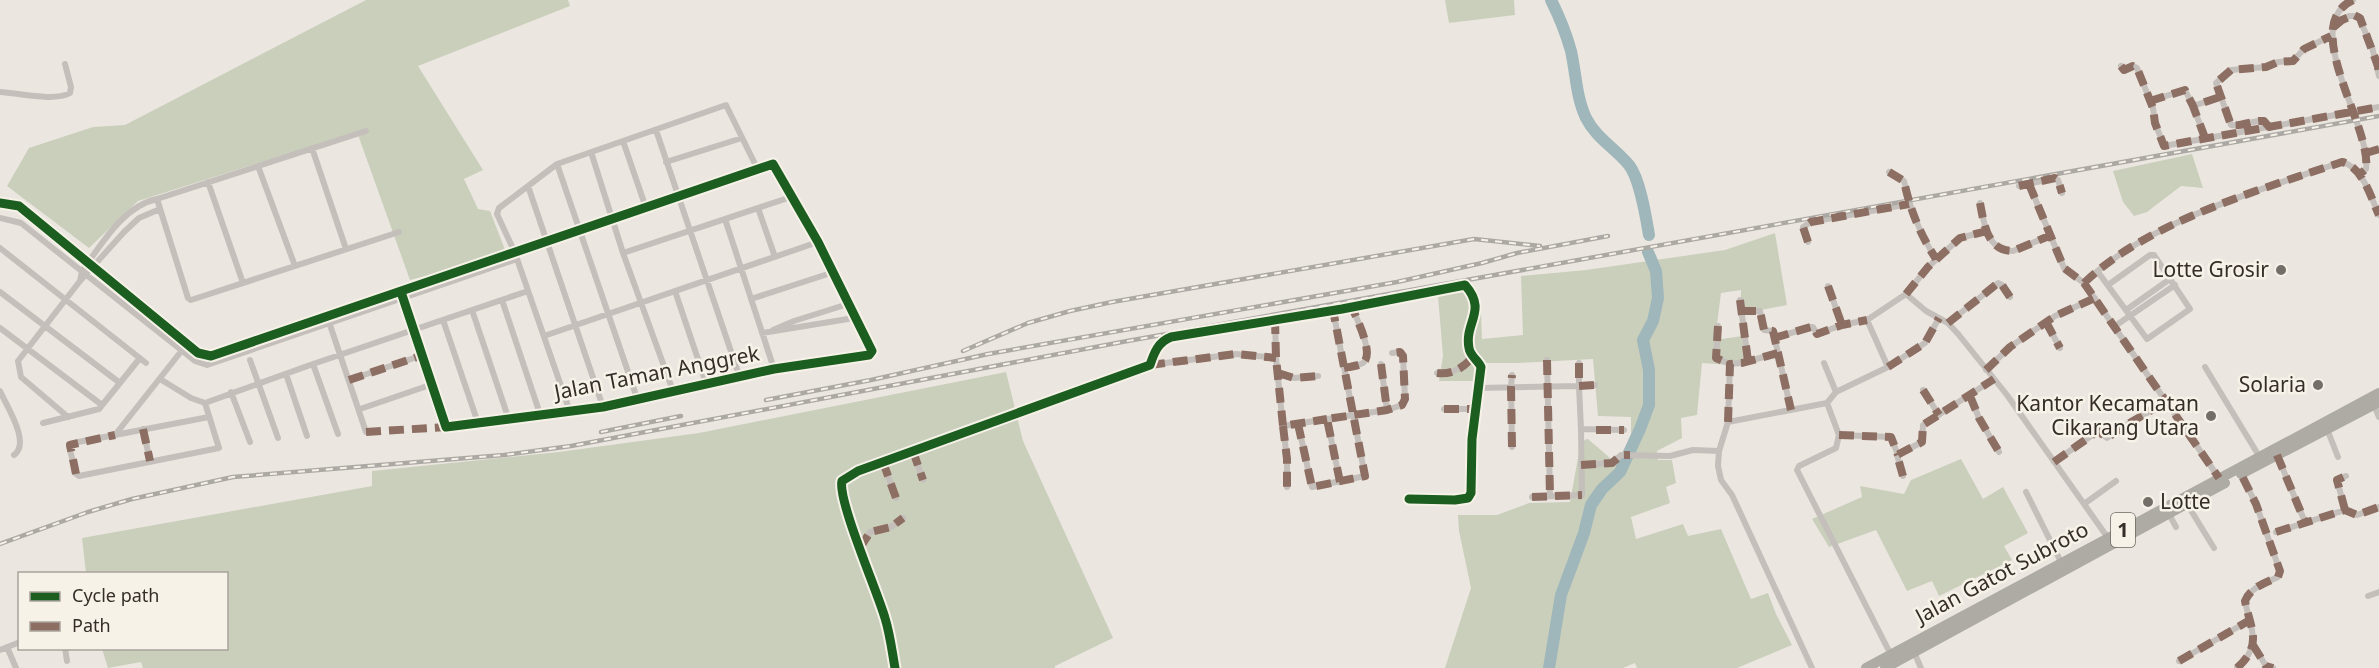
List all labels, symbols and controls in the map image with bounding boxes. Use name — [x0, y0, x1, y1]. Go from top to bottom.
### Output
place label: Lotte Grosir — [2152, 255, 2269, 283]
marker: Lotte Grosir — [2274, 263, 2288, 277]
street label: Jalan Taman Anggrek — [550, 338, 762, 406]
place label: Solaria — [2239, 370, 2306, 398]
marker: Solaria — [2311, 378, 2325, 392]
place label: Kantor Kecamatan Cikarang Utara — [2016, 389, 2199, 441]
marker: Kantor Kecamatan Cikarang Utara — [2204, 409, 2218, 423]
place label: Lotte — [2160, 487, 2211, 515]
marker: Lotte — [2141, 495, 2155, 509]
road number: 1 — [2111, 513, 2135, 547]
street label: Jalan Gatot Subroto — [1908, 515, 2093, 631]
legend — [18, 572, 228, 650]
text: Cycle path — [72, 583, 159, 607]
text: Path — [72, 613, 111, 637]

